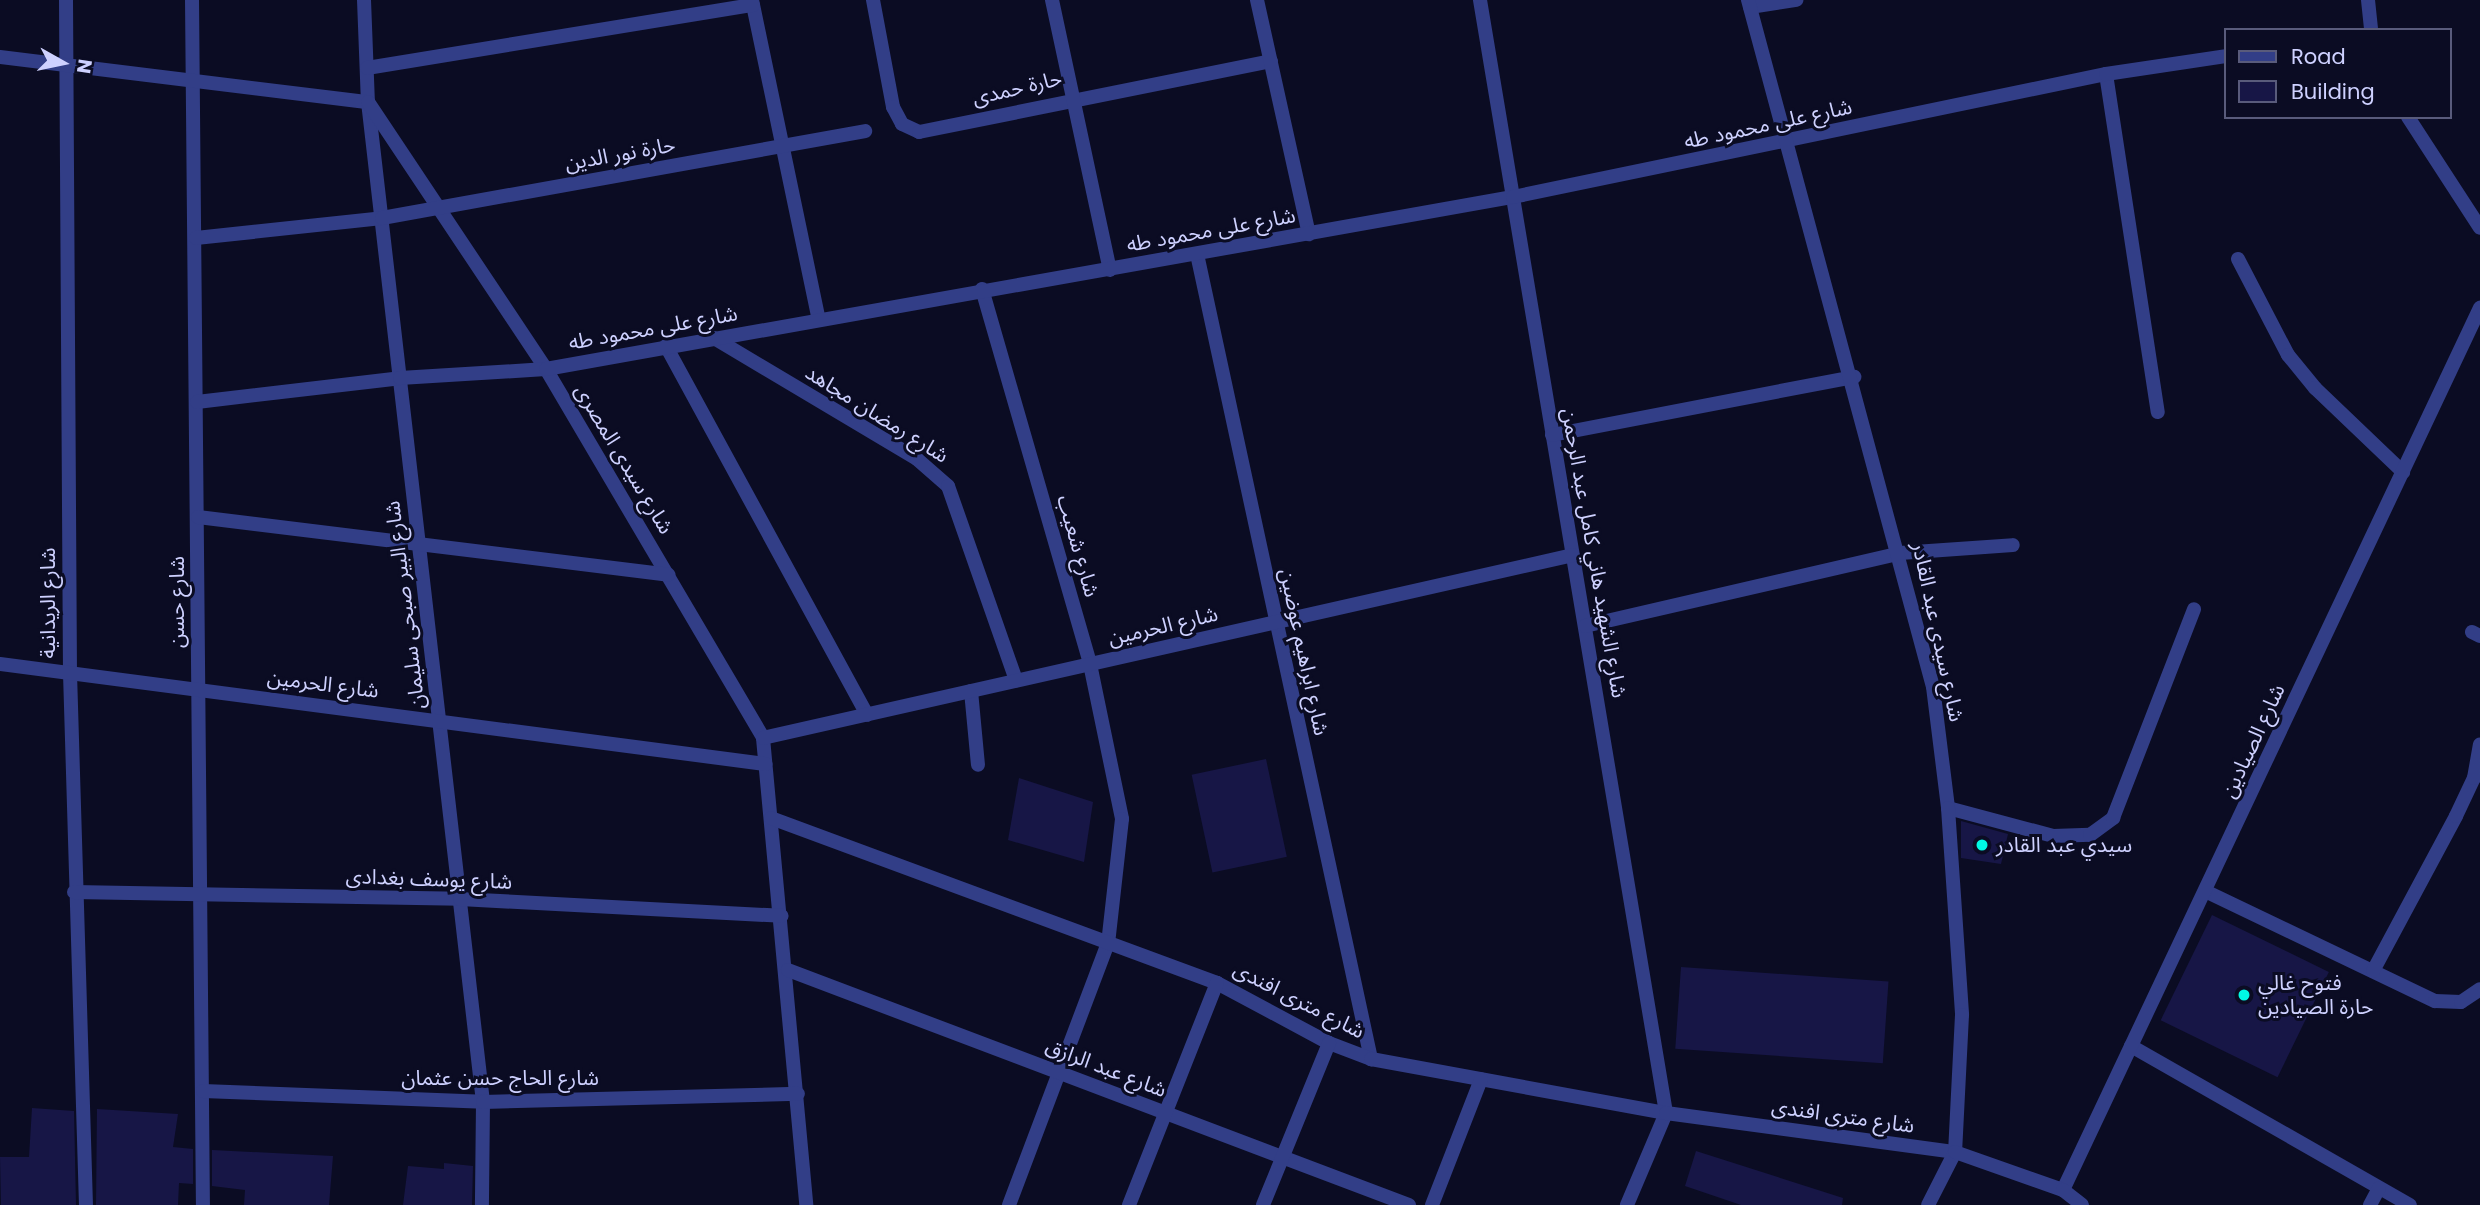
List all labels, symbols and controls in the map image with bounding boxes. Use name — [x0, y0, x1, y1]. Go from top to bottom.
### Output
north arrow — [28, 28, 98, 98]
legend — [2224, 28, 2452, 119]
text: Road — [2291, 42, 2346, 71]
text: N — [70, 57, 99, 76]
street label: حارة حمدى — [970, 65, 1064, 111]
text: Building — [2291, 77, 2375, 106]
street label: شارع على محمود طه — [1682, 94, 1854, 154]
street label: حارة نور الدين — [563, 132, 677, 176]
street label: شارع على محمود طه — [1125, 203, 1297, 257]
street label: شارع على محمود طه — [567, 301, 739, 355]
street label: شارع رمضان مجاهد — [801, 360, 953, 468]
street label: شارع سيدى المصرى — [569, 379, 679, 539]
street label: شارع الشهيد هاني كامل عبد الرحمن — [1556, 406, 1632, 700]
street label: شارع شعيب — [1051, 492, 1105, 600]
street label: شارع البير صبحى سليمان — [380, 499, 430, 711]
street label: شارع سيدى عبد القادر — [1907, 540, 1969, 724]
street label: شارع الريدانية — [35, 548, 61, 658]
street label: شارع حسن — [164, 556, 190, 648]
street label: شارع ابراهيم عوضين — [1274, 566, 1334, 738]
street label: شارع الحرمين — [1106, 601, 1220, 651]
street label: شارع الحرمين — [266, 665, 380, 703]
street label: شارع الصيادين — [2216, 680, 2290, 802]
place label: سيدي عبد القادر — [1996, 832, 2132, 858]
marker: سيدي عبد القادر — [1974, 837, 1990, 853]
street label: شارع يوسف بغدادى — [345, 864, 513, 894]
street label: شارع مترى افندى — [1229, 956, 1369, 1044]
place label: فتوح غالي حارة الصيادين — [2258, 970, 2373, 1020]
marker: فتوح غالي حارة الصيادين — [2236, 987, 2252, 1003]
street label: شارع عبد الرازق — [1042, 1033, 1170, 1103]
street label: شارع الحاج حسن عثمان — [401, 1065, 599, 1091]
street label: شارع مترى افندى — [1770, 1094, 1916, 1138]

